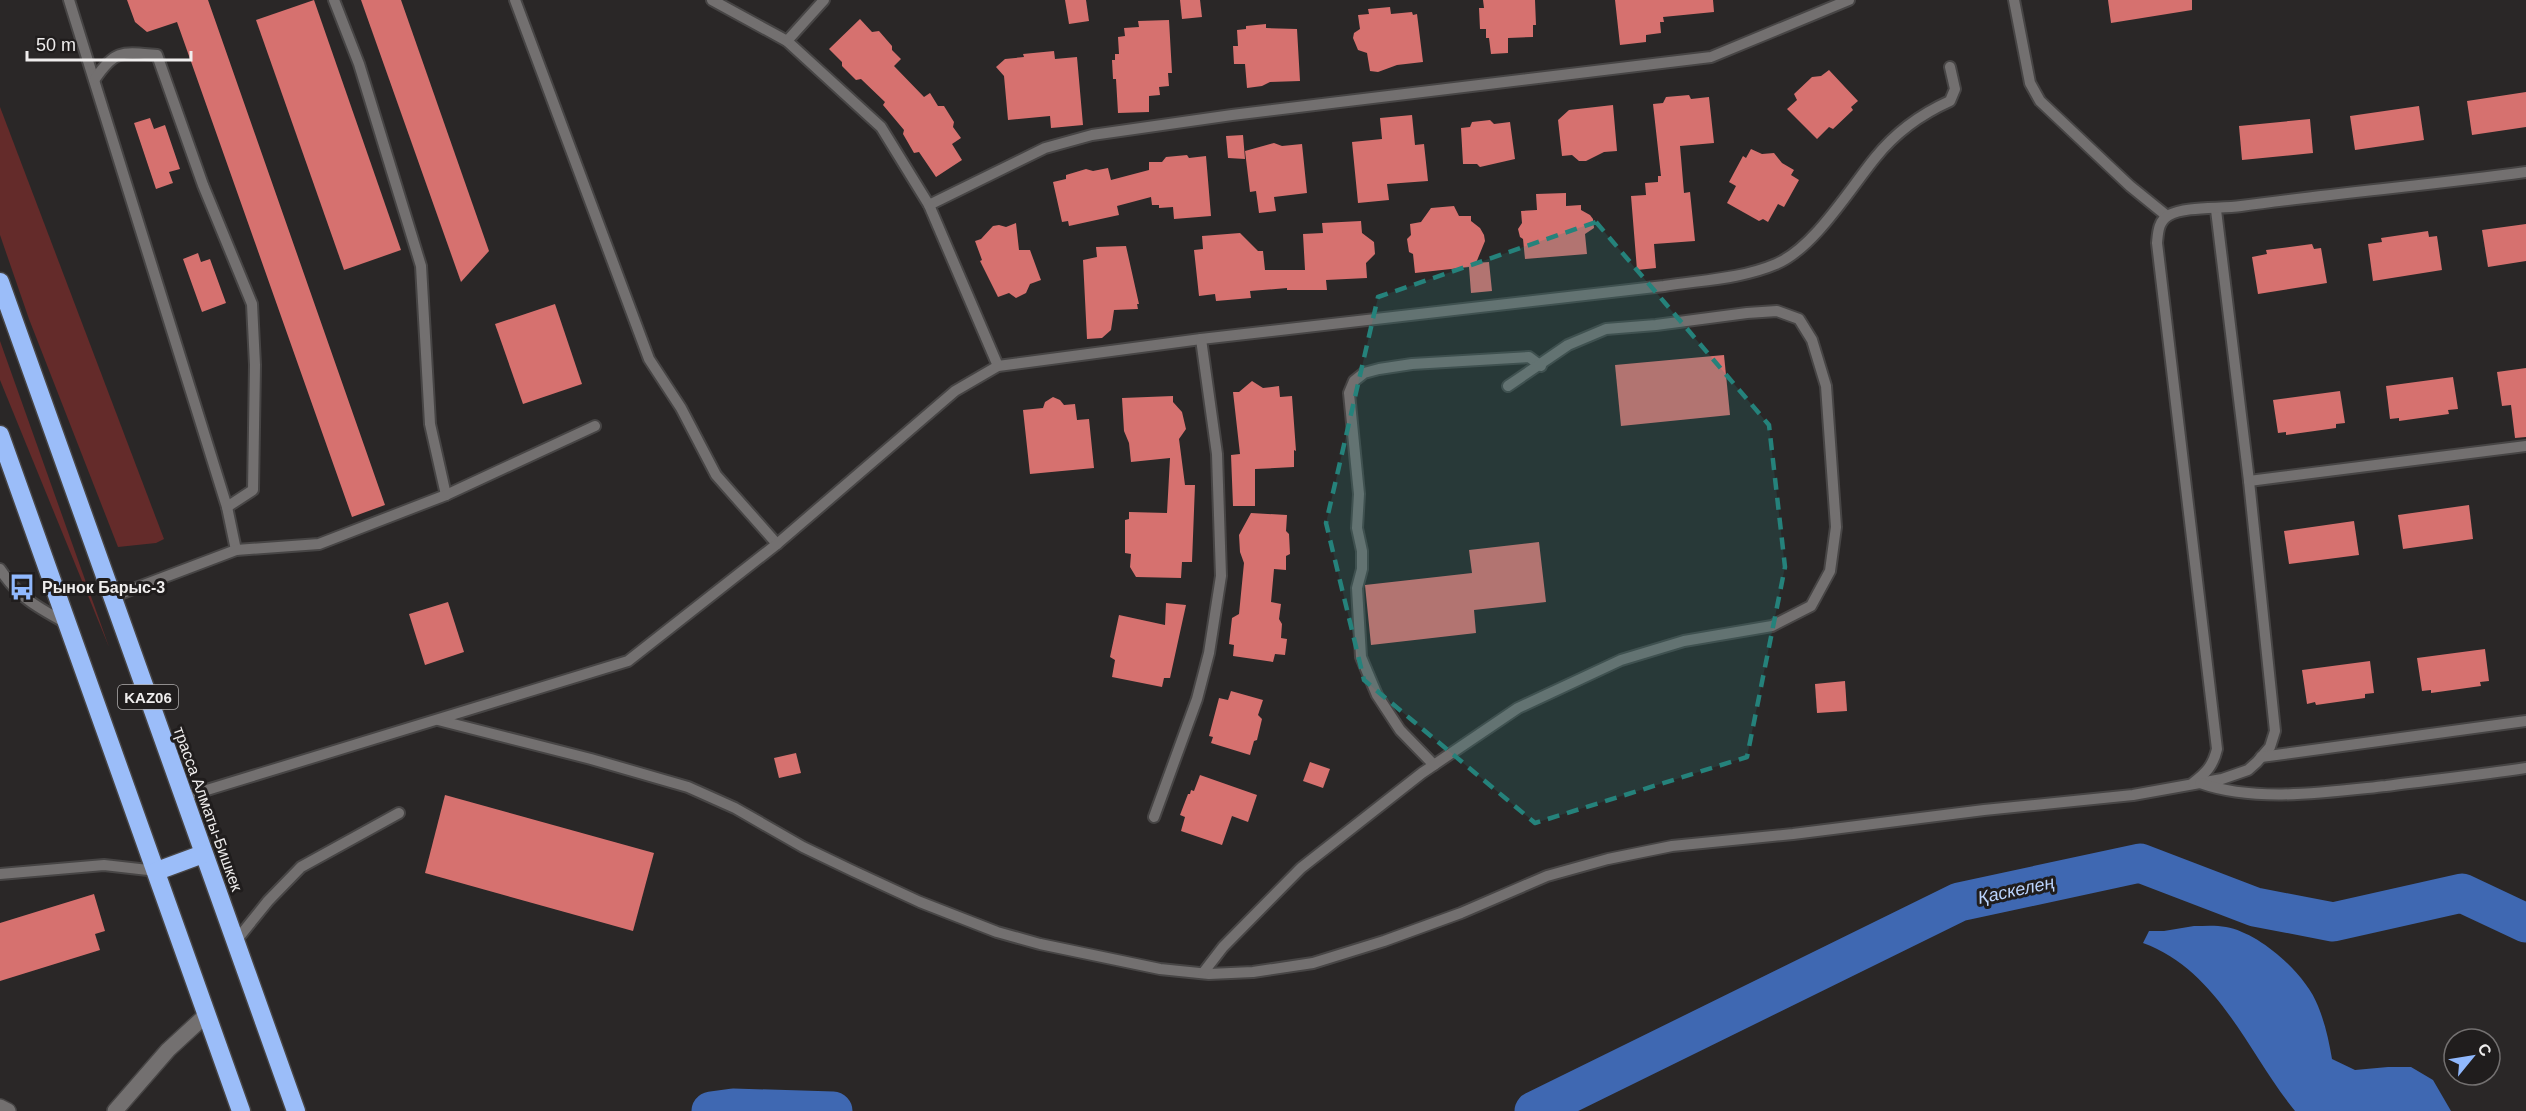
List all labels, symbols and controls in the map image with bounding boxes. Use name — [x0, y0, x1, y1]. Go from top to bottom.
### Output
scale bar — [27, 24, 190, 62]
text: 50 m — [36, 35, 76, 55]
bus stop icon: Рынок Барыс-3 — [7, 572, 37, 602]
place label: Рынок Барыс-3 — [42, 579, 165, 596]
road number: KАZ06 — [118, 685, 178, 709]
street label: трасса Алматы-Бишкек — [170, 725, 246, 894]
water label: Қаскелең — [1976, 872, 2056, 908]
north arrow — [2442, 1027, 2502, 1087]
text: С — [2474, 1040, 2495, 1059]

